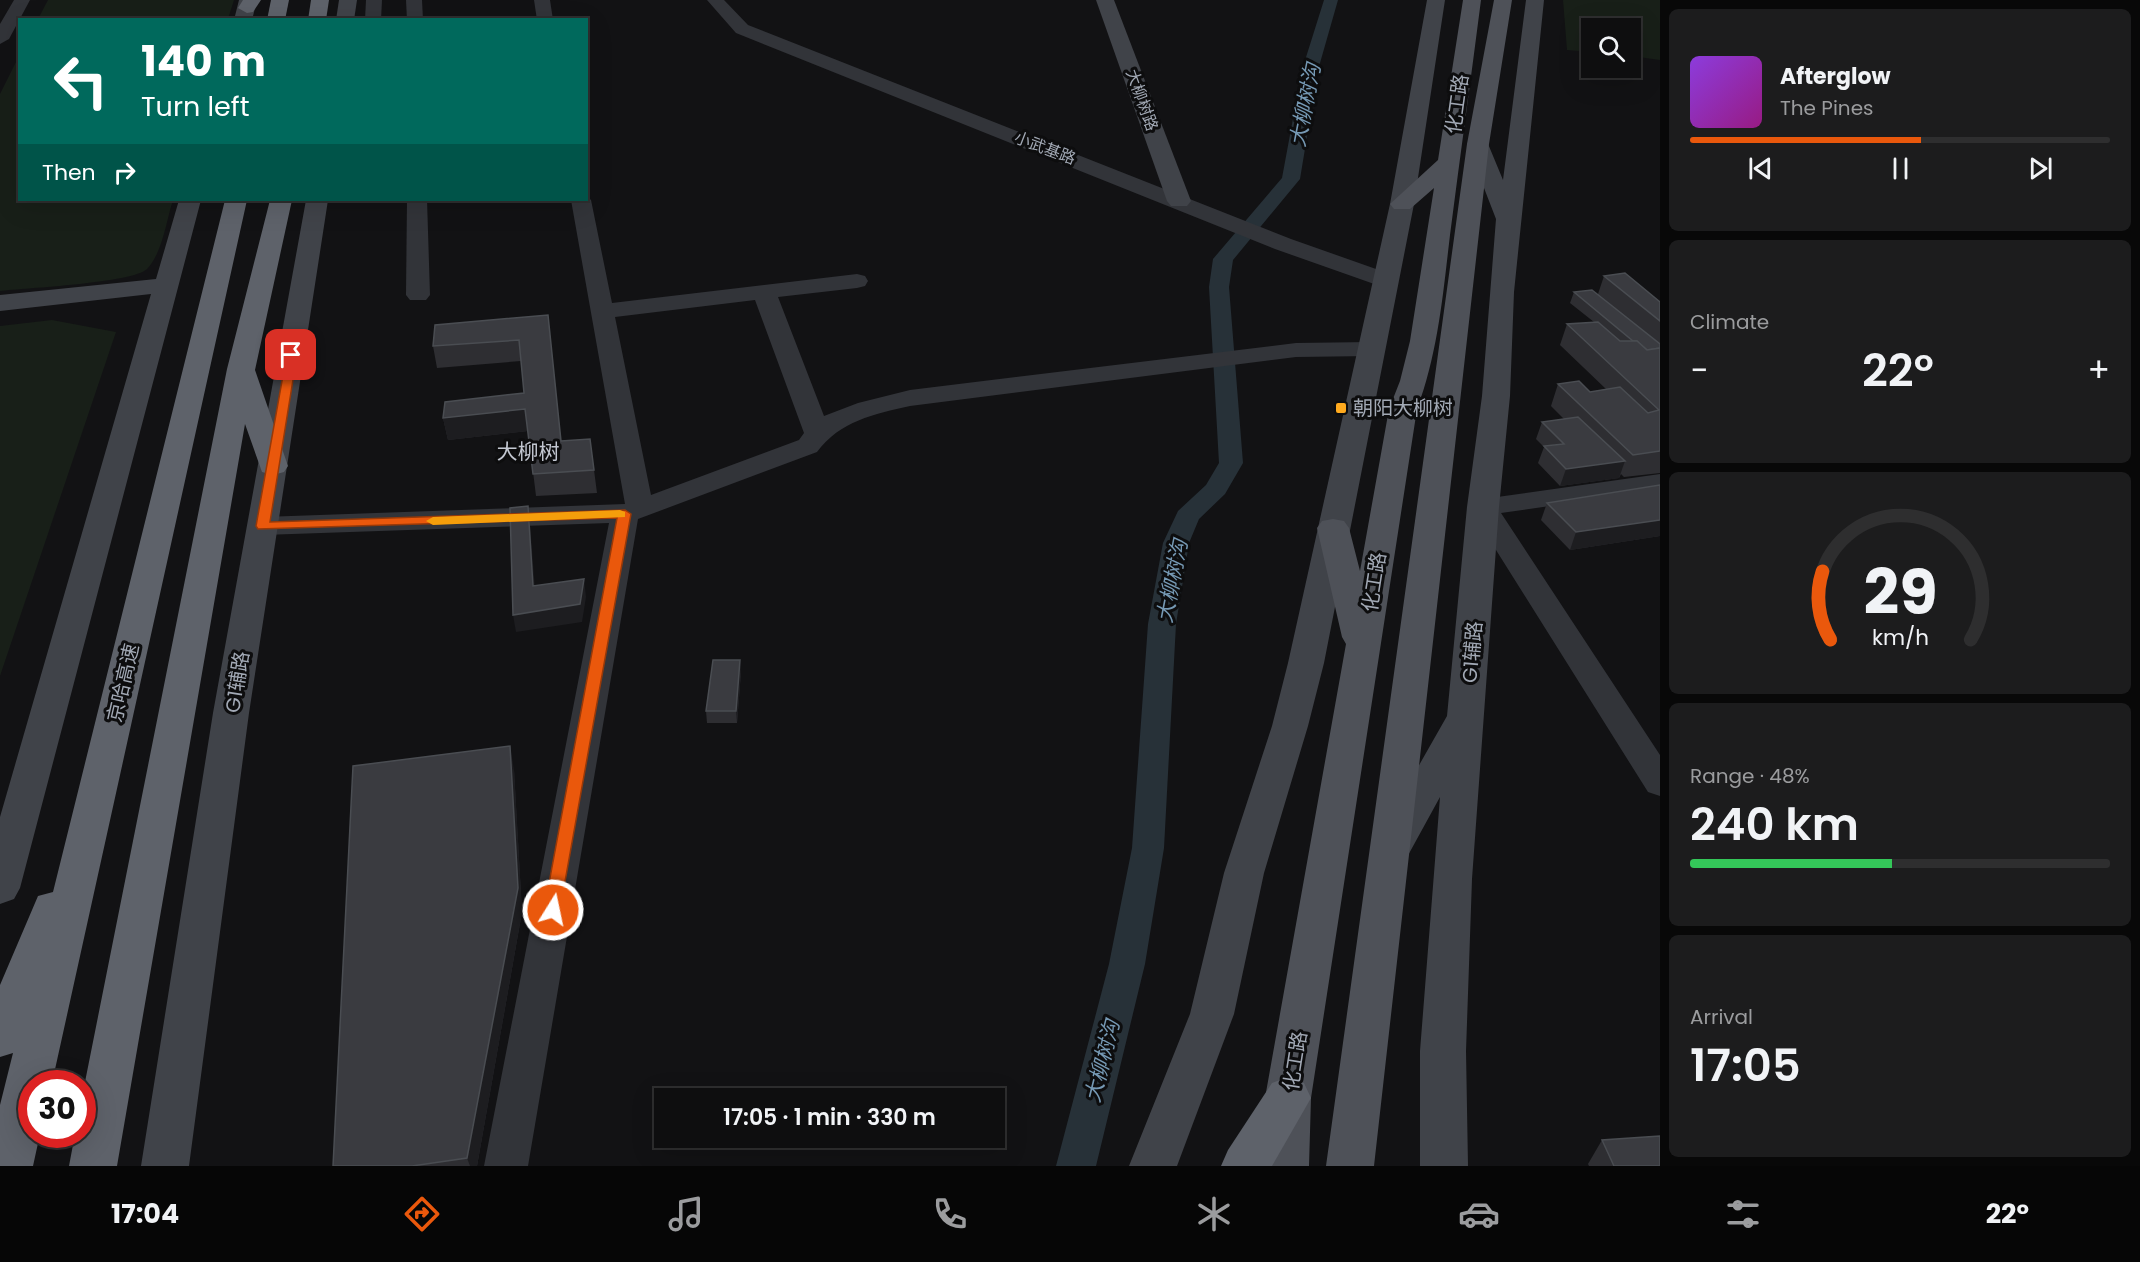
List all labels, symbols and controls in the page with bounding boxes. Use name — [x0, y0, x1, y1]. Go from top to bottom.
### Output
map controls — [1581, 18, 1641, 78]
button: search — [1581, 18, 1641, 78]
text: 140 m — [141, 32, 266, 91]
icon: left — [42, 42, 120, 120]
water label: 大柳树沟 — [1283, 59, 1328, 149]
text: Afterglow — [1780, 61, 1891, 92]
street label: 大柳树路 — [1120, 66, 1164, 134]
street label: 化工路 — [1439, 72, 1475, 136]
text: Turn left — [141, 88, 250, 125]
text: The Pines — [1780, 94, 1874, 122]
street label: 小武基路 — [1011, 126, 1079, 170]
icon: previous — [1744, 152, 1777, 185]
icon: pause — [1884, 152, 1917, 185]
icon: next — [2024, 152, 2057, 185]
icon: right — [108, 156, 141, 189]
text: Then — [42, 157, 96, 188]
text: Climate — [1690, 308, 1769, 336]
pin — [265, 329, 316, 380]
icon: arrive — [274, 338, 307, 371]
text: 22° — [1862, 339, 1934, 402]
text: − — [1690, 347, 1708, 394]
text: + — [2087, 347, 2110, 394]
place label: 朝阳大柳树 — [1353, 394, 1453, 422]
marker: 朝阳大柳树 — [1334, 401, 1348, 415]
district label: 大柳树 — [497, 437, 560, 466]
water label: 大柳树沟 — [1150, 535, 1195, 625]
text: 29 — [1863, 548, 1937, 636]
street label: 化工路 — [1355, 550, 1393, 614]
street label: G1辅路 — [1455, 620, 1489, 684]
text: km/h — [1871, 622, 1929, 653]
street label: 京哈高速 — [100, 641, 146, 725]
street label: G1辅路 — [218, 649, 256, 715]
text: Range · 48% — [1690, 762, 1810, 790]
text: 240 km — [1690, 793, 1859, 856]
position arrow — [521, 878, 585, 942]
text: Arrival — [1690, 1003, 1753, 1031]
water label: 大柳树沟 — [1078, 1015, 1127, 1105]
street label: 化工路 — [1276, 1029, 1314, 1093]
text: 17:05 — [1690, 1034, 1801, 1097]
speed limit sign: 30 — [18, 1070, 96, 1148]
text: 17:05 · 1 min · 330 m — [723, 1102, 936, 1133]
icon: directions — [401, 1193, 443, 1235]
icon: music — [665, 1193, 707, 1235]
icon: phone — [929, 1193, 971, 1235]
icon: climate — [1193, 1193, 1235, 1235]
icon: car — [1458, 1193, 1500, 1235]
icon: filters — [1722, 1193, 1764, 1235]
text: 17:04 — [111, 1195, 179, 1232]
text: 22° — [1986, 1195, 2029, 1232]

